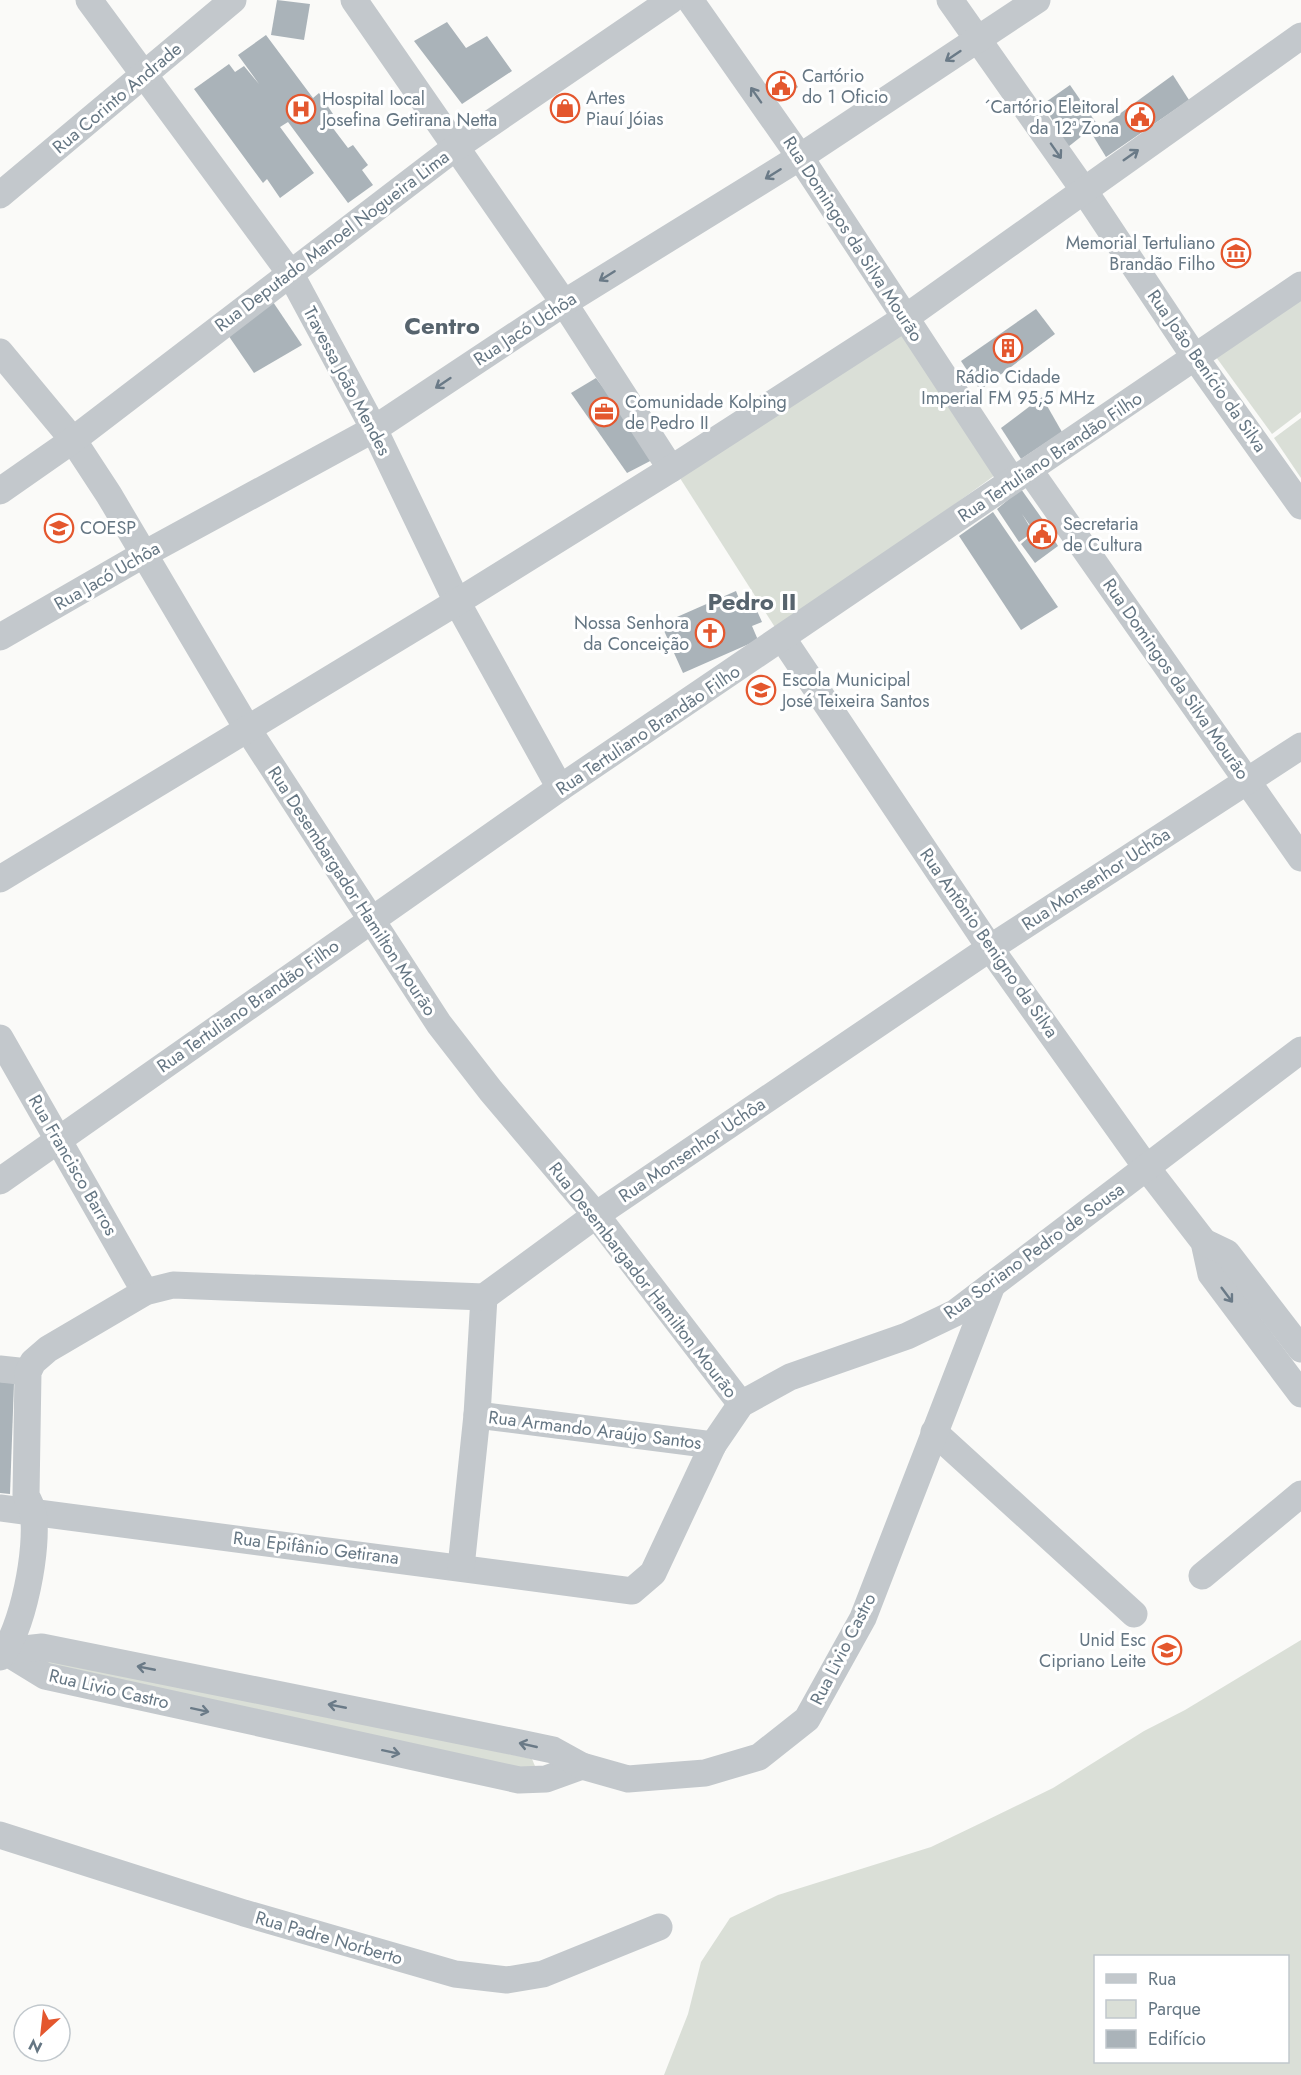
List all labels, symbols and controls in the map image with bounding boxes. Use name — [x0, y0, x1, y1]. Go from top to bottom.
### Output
street label: Rua Corinto Andrade — [47, 36, 187, 160]
one-way arrow — [945, 50, 962, 62]
place label: Cartório do 1 Oficio — [802, 63, 888, 110]
public building icon: Cartório do 1 Oficio — [765, 70, 797, 102]
place label: Artes Piauí Jóias — [586, 85, 663, 132]
place label: Hospital local Josefina Getirana Netta — [320, 86, 497, 133]
one-way arrow — [750, 87, 762, 103]
shop icon: Artes Piauí Jóias — [549, 92, 581, 124]
hospital icon: Hospital local Josefina Getirana Netta — [285, 93, 317, 125]
place label: ´Cartório Eleitoral da 12ª Zona — [984, 94, 1119, 141]
public building icon: ´Cartório Eleitoral da 12ª Zona — [1124, 101, 1156, 133]
street label: Rua Domingos da Silva Mourão — [777, 131, 929, 347]
one-way arrow — [1050, 142, 1062, 158]
street label: Rua Deputado Manoel Nogueira Lima — [209, 144, 455, 338]
one-way arrow — [1123, 149, 1139, 161]
one-way arrow — [765, 169, 782, 181]
place label: Memorial Tertuliano Brandão Filho — [1066, 230, 1215, 277]
museum icon: Memorial Tertuliano Brandão Filho — [1220, 237, 1252, 269]
one-way arrow — [599, 271, 616, 283]
street label: Rua João Benício da Silva — [1141, 284, 1273, 458]
street label: Rua Jacó Uchôa — [468, 286, 582, 372]
street label: Travessa João Mendes — [297, 302, 397, 460]
district label: Centro — [404, 308, 480, 343]
building icon: Rádio Cidade Imperial FM 95,5 MHz — [992, 332, 1024, 364]
place label: Rádio Cidade Imperial FM 95,5 MHz — [921, 364, 1095, 411]
one-way arrow — [436, 377, 452, 389]
street label: Rua Tertuliano Brandão Filho — [953, 385, 1147, 528]
place label: Comunidade Kolping de Pedro II — [625, 389, 787, 436]
office icon: Comunidade Kolping de Pedro II — [588, 396, 620, 428]
place label: Secretaria de Cultura — [1063, 511, 1142, 558]
school or university icon: COESP — [43, 512, 75, 544]
place label: COESP — [80, 515, 136, 541]
public building icon: Secretaria de Cultura — [1026, 518, 1058, 550]
street label: Rua Jacó Uchôa — [49, 535, 165, 617]
street label: Rua Domingos da Silva Mourão — [1096, 573, 1256, 785]
district label: Pedro II — [707, 584, 797, 619]
place label: Nossa Senhora da Conceição — [574, 610, 689, 657]
church icon: Nossa Senhora da Conceição — [694, 617, 726, 649]
street label: Rua Tertuliano Brandão Filho — [551, 658, 745, 801]
place label: Escola Municipal José Teixeira Santos — [780, 667, 929, 714]
school or university icon: Escola Municipal José Teixeira Santos — [745, 674, 777, 706]
street label: Rua Desembargador Hamilton Mourão — [261, 761, 443, 1021]
street label: Rua Monsenhor Uchôa — [1017, 821, 1175, 937]
street label: Rua Antônio Benigno da Silva — [913, 843, 1065, 1043]
street label: Rua Tertuliano Brandão Filho — [152, 933, 345, 1079]
street label: Rua Francisco Barros — [22, 1090, 124, 1240]
street label: Rua Monsenhor Uchôa — [613, 1091, 771, 1209]
street label: Rua Desembargador Hamilton Mourão — [543, 1157, 744, 1404]
street label: Rua Soriano Pedro de Sousa — [938, 1177, 1130, 1325]
one-way arrow — [1220, 1286, 1233, 1302]
street label: Rua Armando Araújo Santos — [487, 1404, 703, 1456]
street label: Rua Epifânio Getirana — [232, 1525, 400, 1571]
street label: Rua Livio Castro — [804, 1588, 882, 1709]
place label: Unid Esc Cipriano Leite — [1039, 1627, 1146, 1674]
school or university icon: Unid Esc Cipriano Leite — [1151, 1634, 1183, 1666]
one-way arrow — [136, 1662, 156, 1673]
street label: Rua Livio Castro — [46, 1663, 172, 1715]
one-way arrow — [328, 1700, 347, 1711]
one-way arrow — [190, 1705, 210, 1716]
one-way arrow — [519, 1738, 538, 1750]
one-way arrow — [381, 1746, 400, 1758]
street label: Rua Padre Norberto — [252, 1905, 406, 1972]
legend — [1094, 1955, 1289, 2063]
text: Rua — [1148, 1966, 1176, 1992]
text: Parque — [1148, 1996, 1201, 2022]
north arrow — [12, 2003, 72, 2063]
text: Edifício — [1148, 2026, 1206, 2052]
text: N — [25, 2033, 46, 2059]

